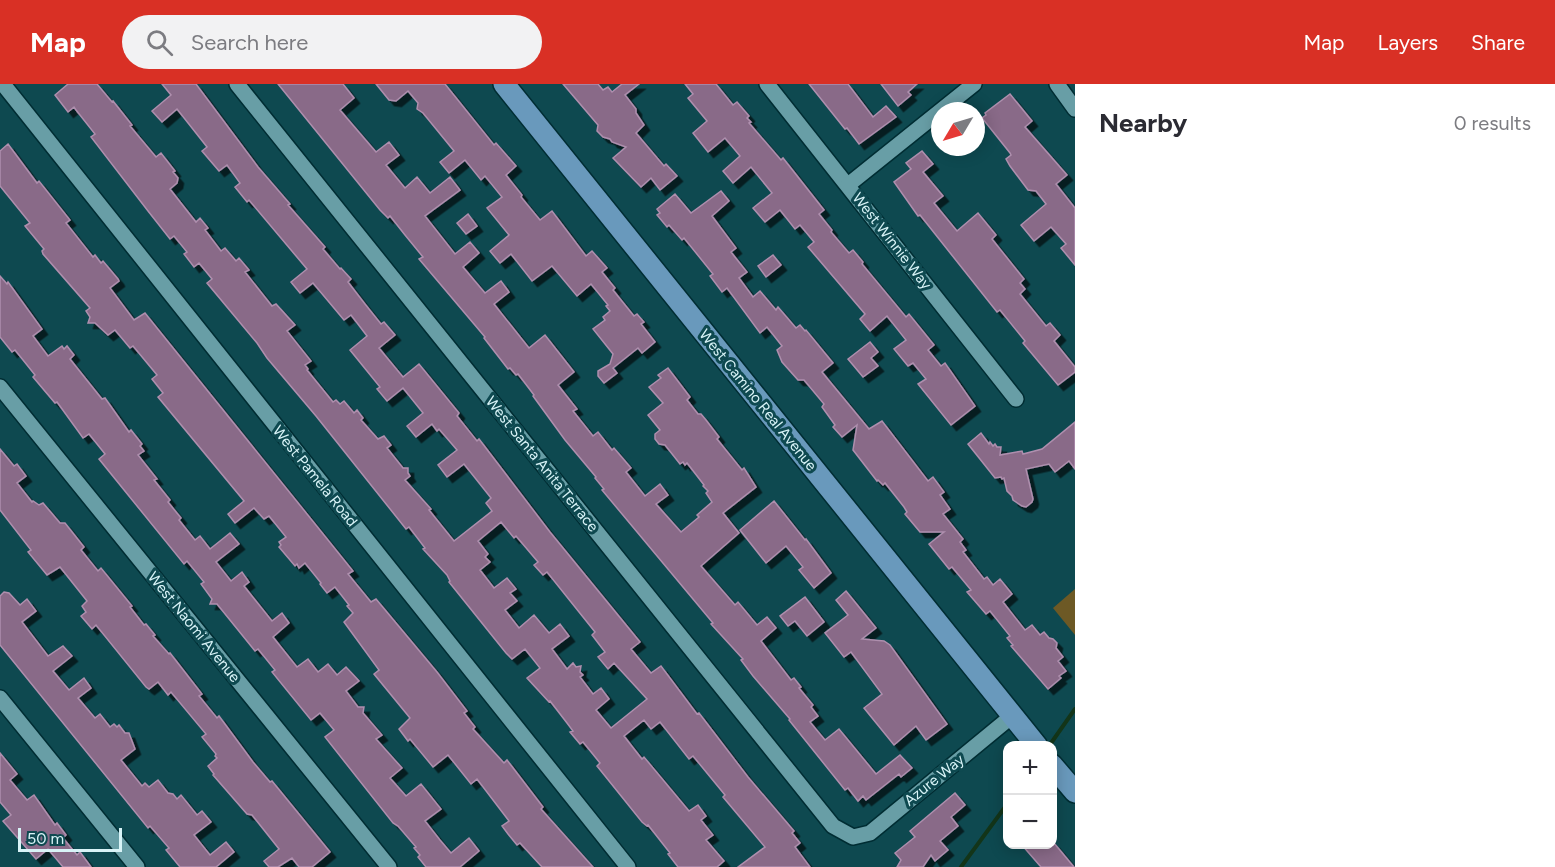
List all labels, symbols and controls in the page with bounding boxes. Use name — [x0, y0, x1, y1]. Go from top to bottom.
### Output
search box — [122, 15, 542, 69]
text: Map — [30, 25, 86, 59]
icon: search — [143, 26, 176, 59]
text: Search here — [191, 29, 308, 56]
text: Map — [1304, 30, 1344, 55]
text: Layers — [1377, 30, 1438, 55]
text: Share — [1471, 30, 1525, 55]
north arrow — [931, 102, 985, 156]
text: Nearby — [1099, 107, 1187, 139]
text: 0 results — [1454, 111, 1531, 135]
street label: West Winnie Way — [849, 189, 935, 293]
street label: West Camino Real Avenue — [695, 326, 821, 474]
street label: West Santa Anita Terrace — [482, 393, 602, 535]
street label: West Pamela Road — [269, 422, 361, 530]
street label: West Naomi Avenue — [144, 568, 244, 686]
map controls — [1003, 741, 1057, 849]
button: + — [1003, 741, 1057, 795]
street label: Azure Way — [900, 750, 968, 810]
button: − — [1003, 795, 1057, 849]
scale bar — [18, 825, 122, 852]
text: 50 m — [27, 829, 64, 848]

